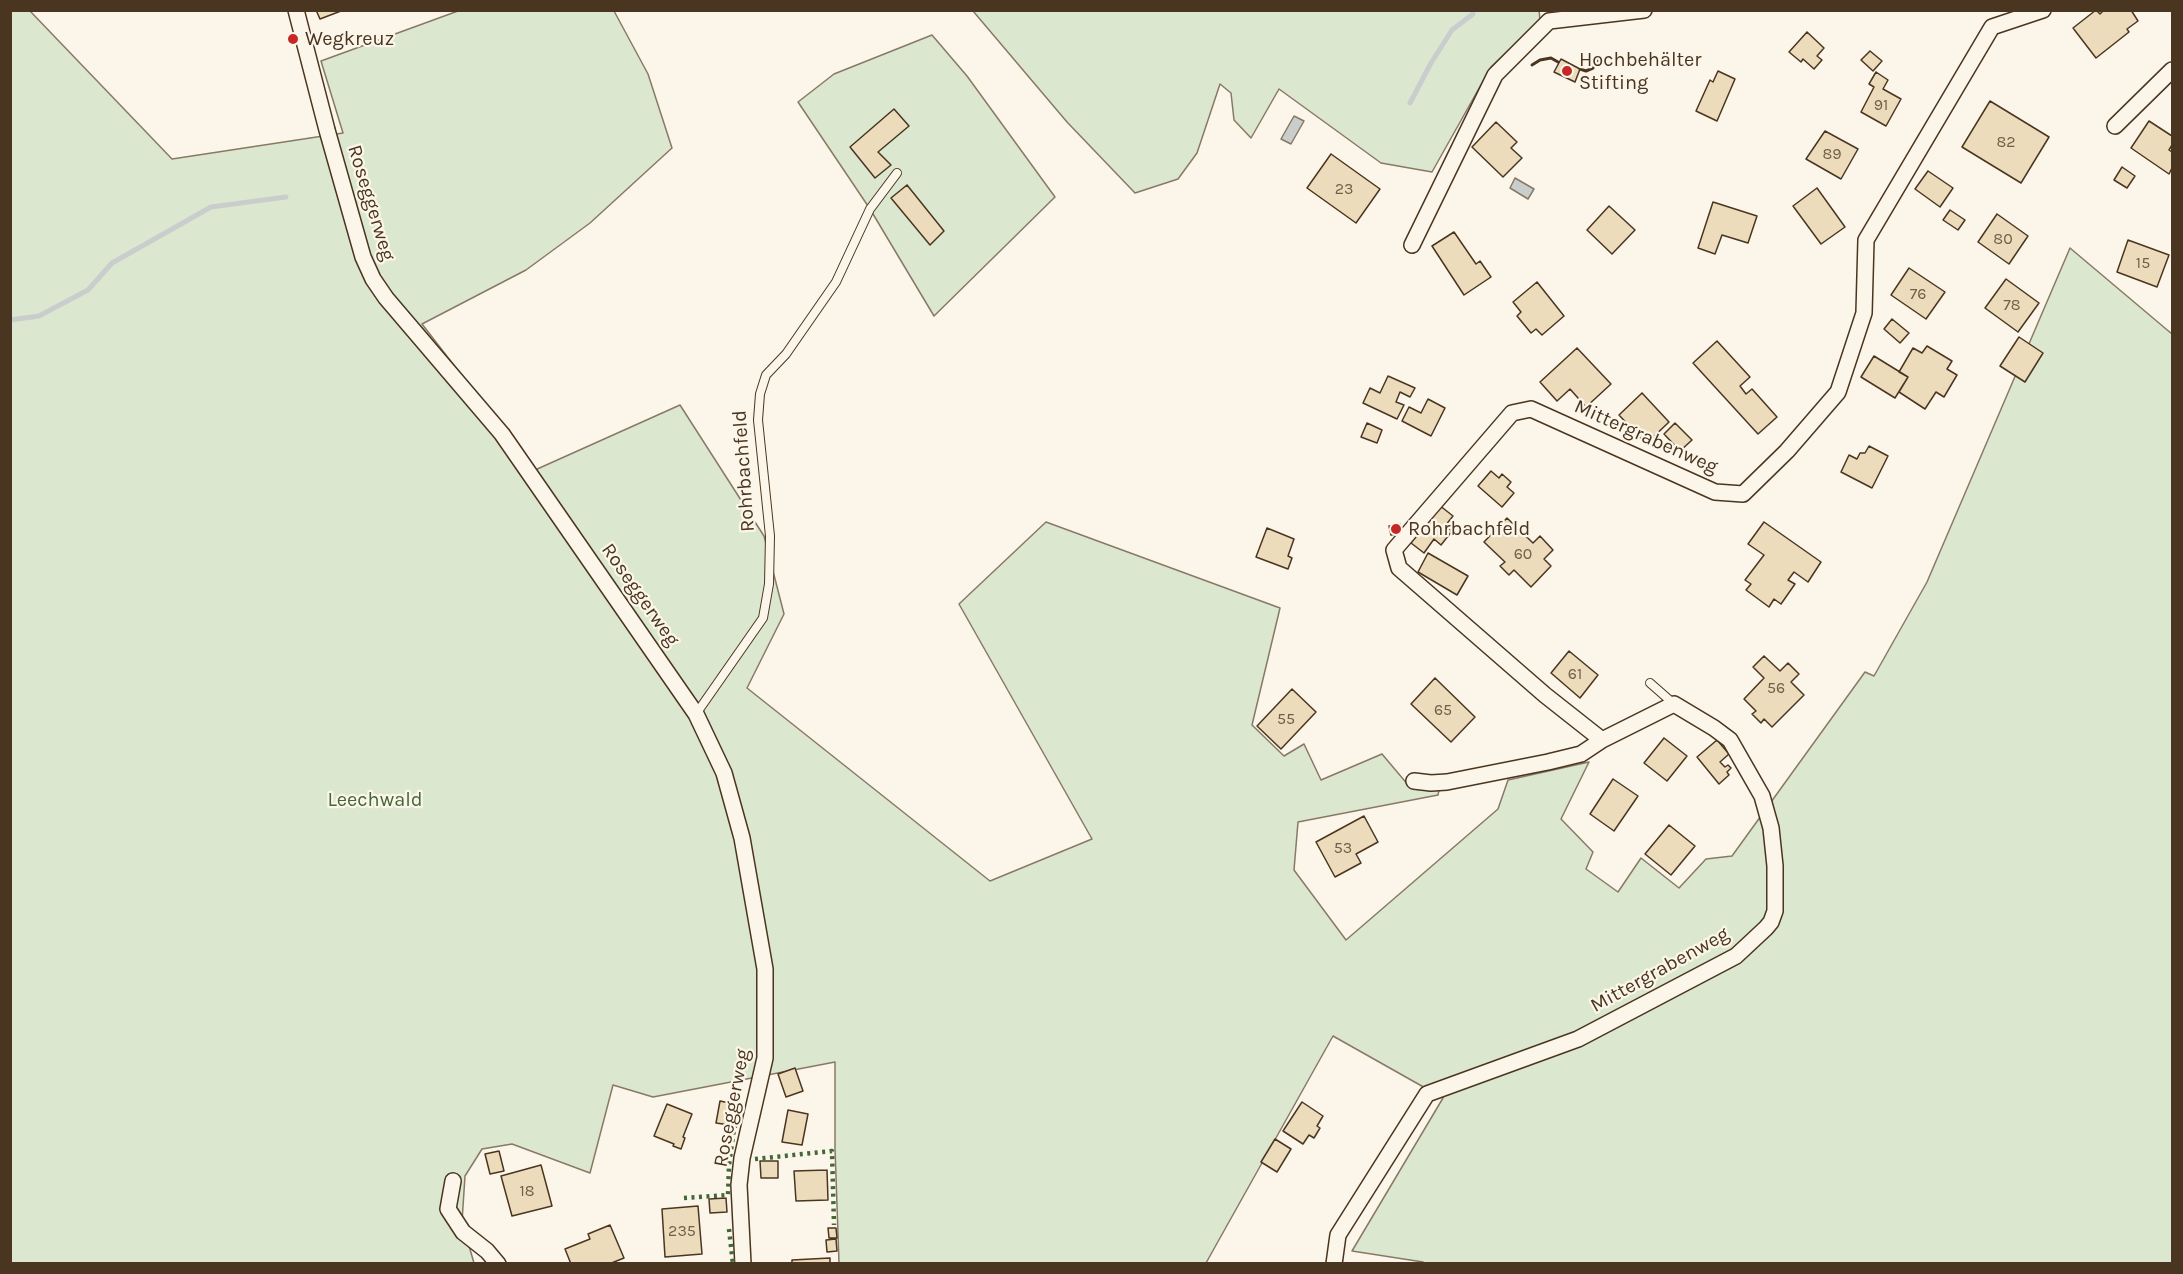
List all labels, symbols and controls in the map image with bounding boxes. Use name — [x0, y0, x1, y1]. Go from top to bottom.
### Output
place label: Wegkreuz — [305, 27, 394, 51]
marker: Wegkreuz — [286, 32, 300, 46]
place label: Hochbehälter Stifting — [1579, 48, 1702, 95]
marker: Hochbehälter Stifting — [1560, 64, 1574, 78]
house number: 91 — [1874, 95, 1888, 115]
house number: 82 — [1996, 132, 2016, 152]
street label: Roseggerweg — [342, 142, 400, 264]
house number: 89 — [1822, 144, 1842, 164]
house number: 23 — [1335, 179, 1353, 199]
house number: 80 — [1993, 229, 2013, 249]
house number: 15 — [2136, 253, 2150, 273]
house number: 76 — [1910, 284, 1926, 304]
house number: 78 — [2003, 295, 2021, 315]
street label: Mittergrabenweg — [1570, 395, 1722, 479]
street label: Rohrbachfeld — [728, 409, 760, 533]
place label: Rohrbachfeld — [1408, 517, 1530, 541]
marker: Rohrbachfeld — [1389, 522, 1403, 536]
street label: Roseggerweg — [596, 539, 684, 651]
house number: 60 — [1514, 544, 1532, 564]
house number: 61 — [1568, 664, 1582, 684]
house number: 56 — [1767, 678, 1785, 698]
house number: 65 — [1434, 700, 1452, 720]
house number: 55 — [1277, 709, 1295, 729]
park label: Leechwald — [327, 788, 423, 812]
house number: 53 — [1334, 838, 1352, 858]
street label: Mittergrabenweg — [1586, 922, 1734, 1018]
street label: Roseggerweg — [709, 1047, 755, 1169]
house number: 18 — [519, 1181, 535, 1201]
house number: 235 — [668, 1221, 696, 1241]

